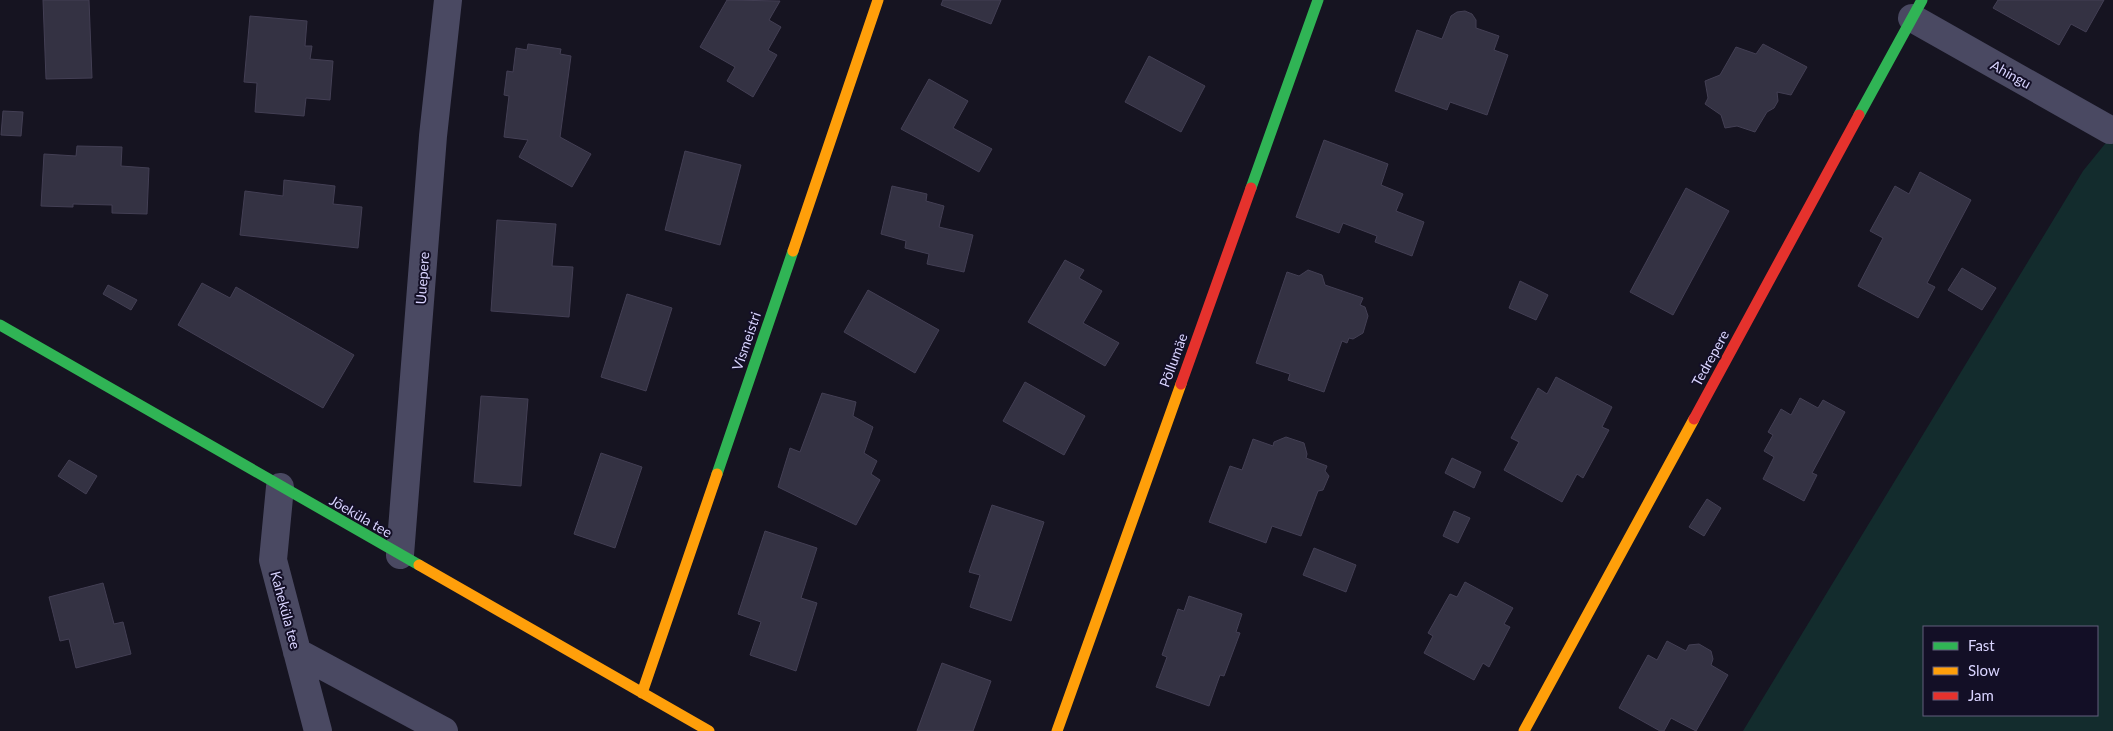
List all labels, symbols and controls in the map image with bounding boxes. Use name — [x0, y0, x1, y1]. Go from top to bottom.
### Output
street label: Ahingu — [1988, 56, 2034, 92]
street label: Uuepere — [412, 251, 432, 305]
street label: Vismeistri — [728, 310, 764, 372]
street label: Tedrepere — [1688, 327, 1732, 389]
street label: Põllumäe — [1155, 331, 1191, 389]
street label: Jõeküla tee — [327, 491, 395, 541]
street label: Kaheküla tee — [267, 569, 305, 651]
legend — [1923, 626, 2098, 716]
text: Fast — [1968, 636, 1995, 654]
text: Slow — [1968, 661, 2000, 679]
text: Jam — [1968, 686, 1994, 704]

